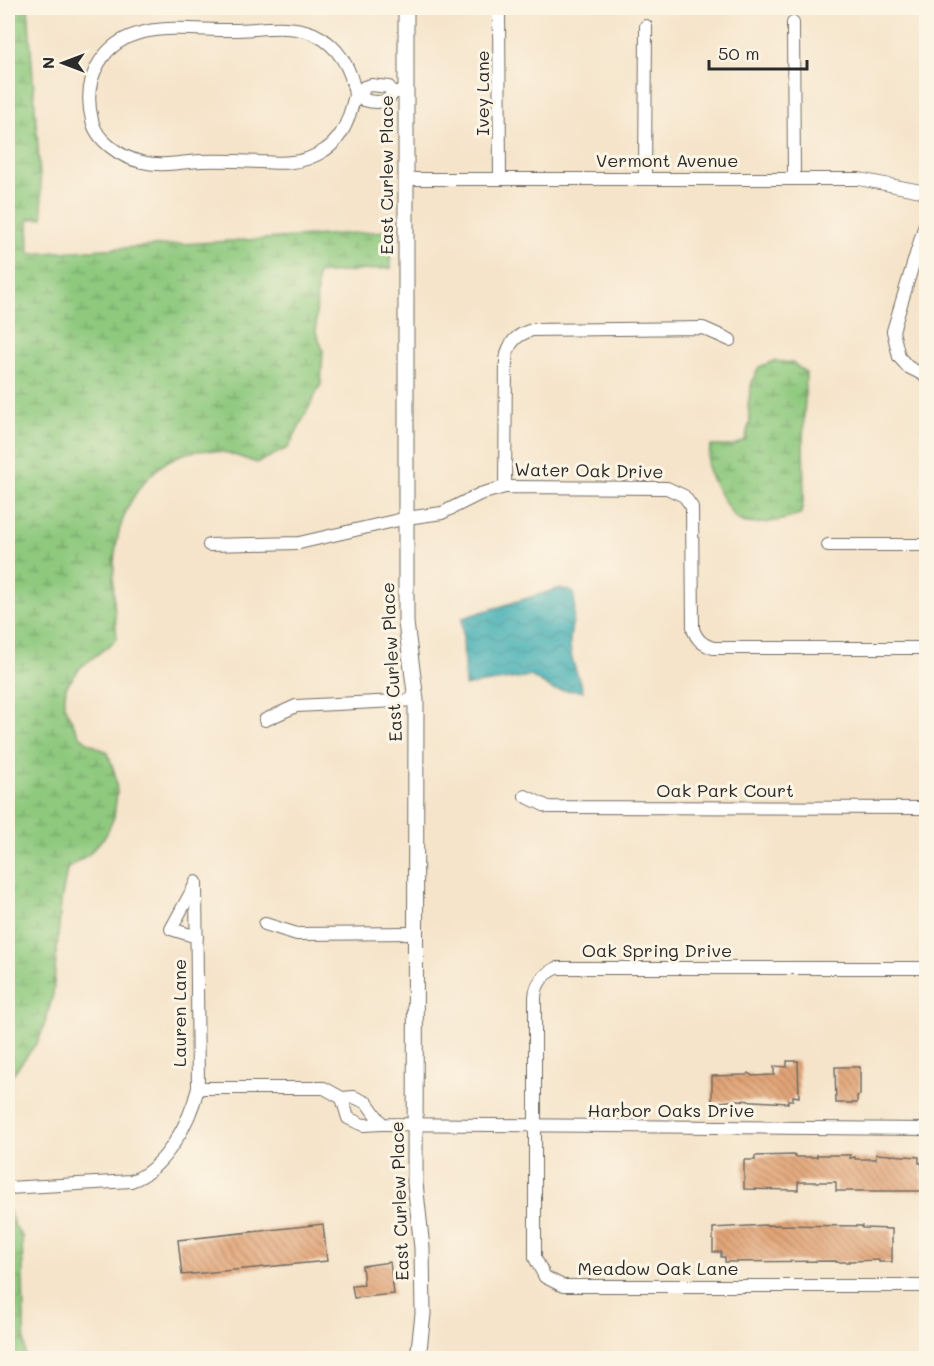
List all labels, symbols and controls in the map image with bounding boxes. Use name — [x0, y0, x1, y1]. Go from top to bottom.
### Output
north arrow — [33, 33, 93, 93]
scale bar — [709, 33, 806, 71]
text: 50 m — [718, 41, 760, 65]
street label: Ivey Lane — [470, 50, 494, 136]
text: N — [37, 57, 58, 69]
street label: East Curlew Place — [374, 95, 398, 255]
street label: Vermont Avenue — [596, 148, 738, 172]
street label: Water Oak Drive — [514, 457, 664, 483]
street label: East Curlew Place — [375, 582, 407, 742]
street label: Oak Park Court — [656, 778, 794, 802]
street label: Oak Spring Drive — [582, 938, 732, 962]
street label: Lauren Lane — [167, 959, 191, 1067]
street label: Harbor Oaks Drive — [587, 1098, 755, 1122]
street label: East Curlew Place — [384, 1121, 414, 1281]
street label: Meadow Oak Lane — [577, 1256, 739, 1280]

